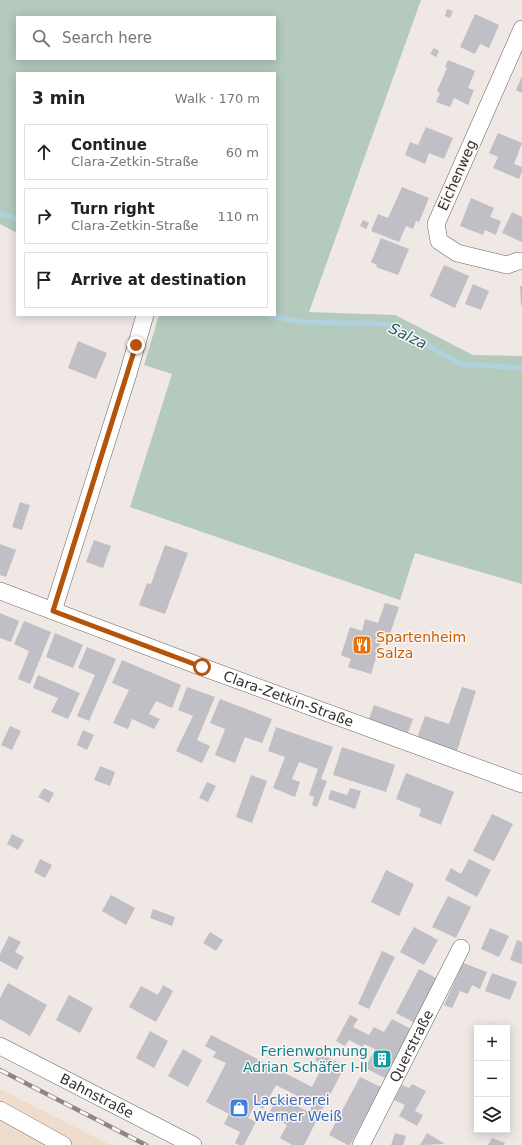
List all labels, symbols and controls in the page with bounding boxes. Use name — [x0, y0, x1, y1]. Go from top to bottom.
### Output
search box — [16, 16, 276, 60]
icon: search — [30, 27, 52, 49]
text: Search here — [62, 29, 152, 47]
text: 3 min — [32, 88, 85, 108]
text: Walk · 170 m — [175, 91, 260, 106]
text: Continue — [71, 136, 147, 154]
street label: Eichenweg — [434, 137, 480, 213]
icon: ahead — [33, 141, 55, 163]
text: 60 m — [226, 145, 259, 160]
text: Clara-Zetkin-Straße — [71, 154, 199, 169]
text: Turn right — [71, 200, 155, 218]
icon: right — [33, 205, 55, 227]
text: 110 m — [217, 209, 259, 224]
text: Clara-Zetkin-Straße — [71, 218, 199, 233]
icon: arrive — [33, 269, 55, 291]
text: Arrive at destination — [71, 271, 246, 289]
water label: Salza — [386, 319, 430, 353]
route end — [127, 336, 145, 354]
place label: Spartenheim Salza — [376, 629, 466, 661]
restaurant icon: Spartenheim Salza — [351, 634, 373, 656]
route start — [193, 658, 211, 676]
street label: Clara-Zetkin-Straße — [221, 668, 356, 730]
street label: Querstraße — [386, 1007, 436, 1085]
map controls — [474, 1025, 510, 1133]
button: + — [474, 1025, 510, 1061]
place label: Ferienwohnung Adrian Schäfer I-II — [243, 1043, 368, 1075]
building icon: Ferienwohnung Adrian Schäfer I-II — [371, 1048, 393, 1070]
button: − — [474, 1061, 510, 1097]
street label: Bahnstraße — [57, 1070, 136, 1121]
place label: Lackiererei Werner Weiß — [253, 1092, 342, 1124]
shop icon: Lackiererei Werner Weiß — [228, 1097, 250, 1119]
button: layers — [474, 1097, 510, 1133]

